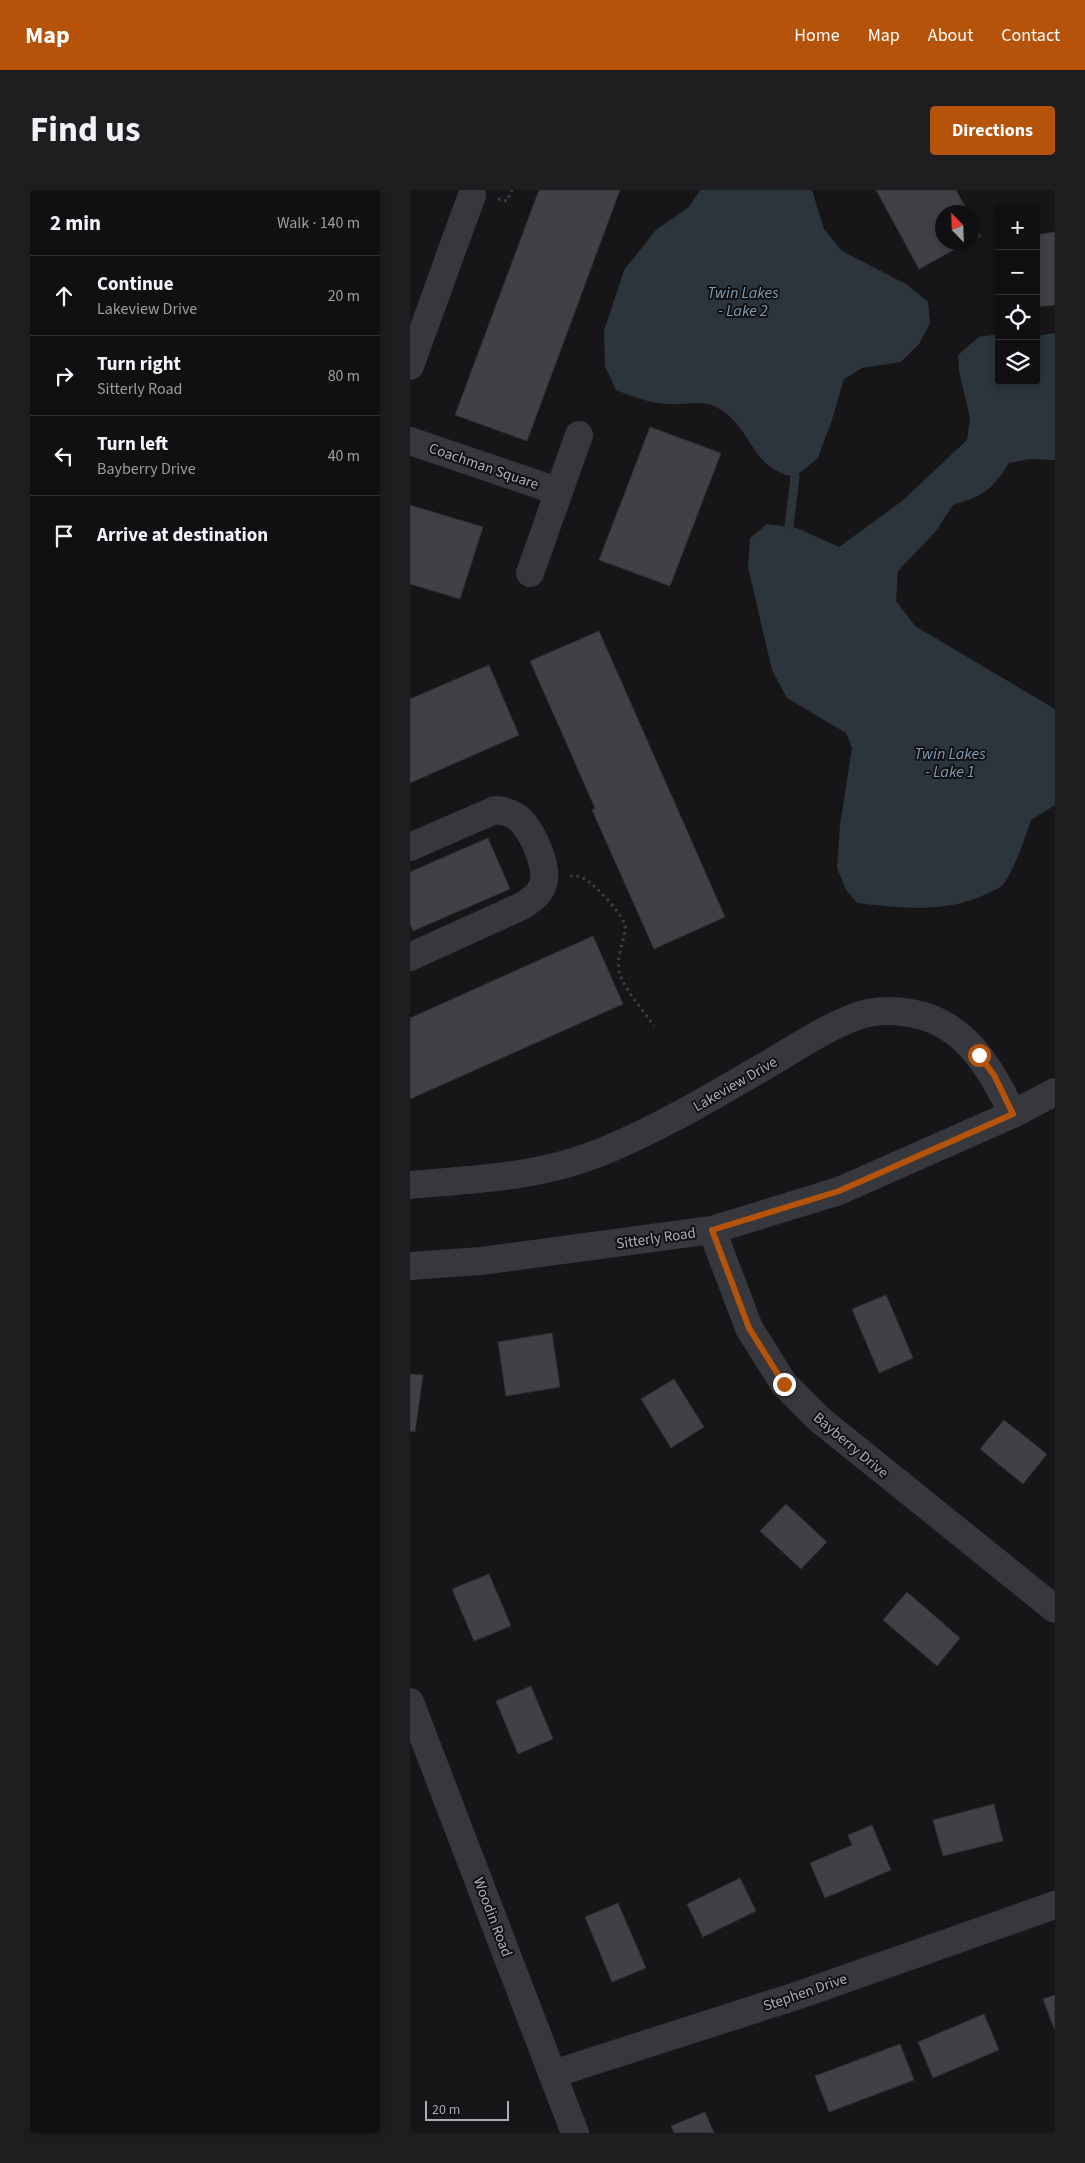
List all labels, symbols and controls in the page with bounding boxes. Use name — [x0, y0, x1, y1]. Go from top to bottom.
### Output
text: Map — [25, 18, 70, 53]
text: Home — [794, 23, 840, 48]
text: Map — [868, 23, 900, 48]
text: About — [928, 23, 973, 48]
text: Contact — [1001, 23, 1060, 48]
text: Find us — [30, 105, 140, 155]
button: Directions — [930, 106, 1055, 155]
north arrow — [935, 205, 980, 250]
map controls — [995, 205, 1040, 385]
button: + — [995, 205, 1040, 250]
text: 2 min — [50, 208, 101, 238]
text: Walk · 140 m — [277, 212, 360, 234]
button: − — [995, 250, 1040, 295]
text: Continue — [97, 271, 174, 298]
icon: ahead — [50, 282, 78, 310]
water label: Twin Lakes - Lake 2 — [707, 282, 779, 322]
text: 20 m — [328, 285, 360, 307]
button: locate — [995, 295, 1040, 340]
text: Lakeview Drive — [97, 298, 197, 320]
button: layers — [995, 340, 1040, 385]
text: Turn right — [97, 351, 181, 378]
icon: right — [50, 362, 78, 390]
text: 80 m — [328, 365, 360, 387]
text: Sitterly Road — [97, 378, 182, 400]
text: Turn left — [97, 431, 168, 458]
street label: Coachman Square — [426, 438, 542, 495]
icon: left — [50, 442, 78, 470]
text: 40 m — [328, 445, 360, 467]
text: Bayberry Drive — [97, 458, 196, 480]
icon: arrive — [50, 522, 78, 550]
text: Arrive at destination — [97, 522, 268, 549]
water label: Twin Lakes - Lake 1 — [914, 743, 986, 783]
route start — [968, 1044, 991, 1067]
street label: Lakeview Drive — [689, 1052, 781, 1117]
street label: Sitterly Road — [615, 1223, 697, 1254]
route end — [773, 1373, 796, 1396]
street label: Bayberry Drive — [809, 1408, 893, 1483]
street label: Woodin Road — [468, 1874, 517, 1960]
street label: Stephen Drive — [760, 1968, 850, 2017]
scale bar — [425, 2098, 509, 2121]
text: 20 m — [432, 2100, 460, 2120]

